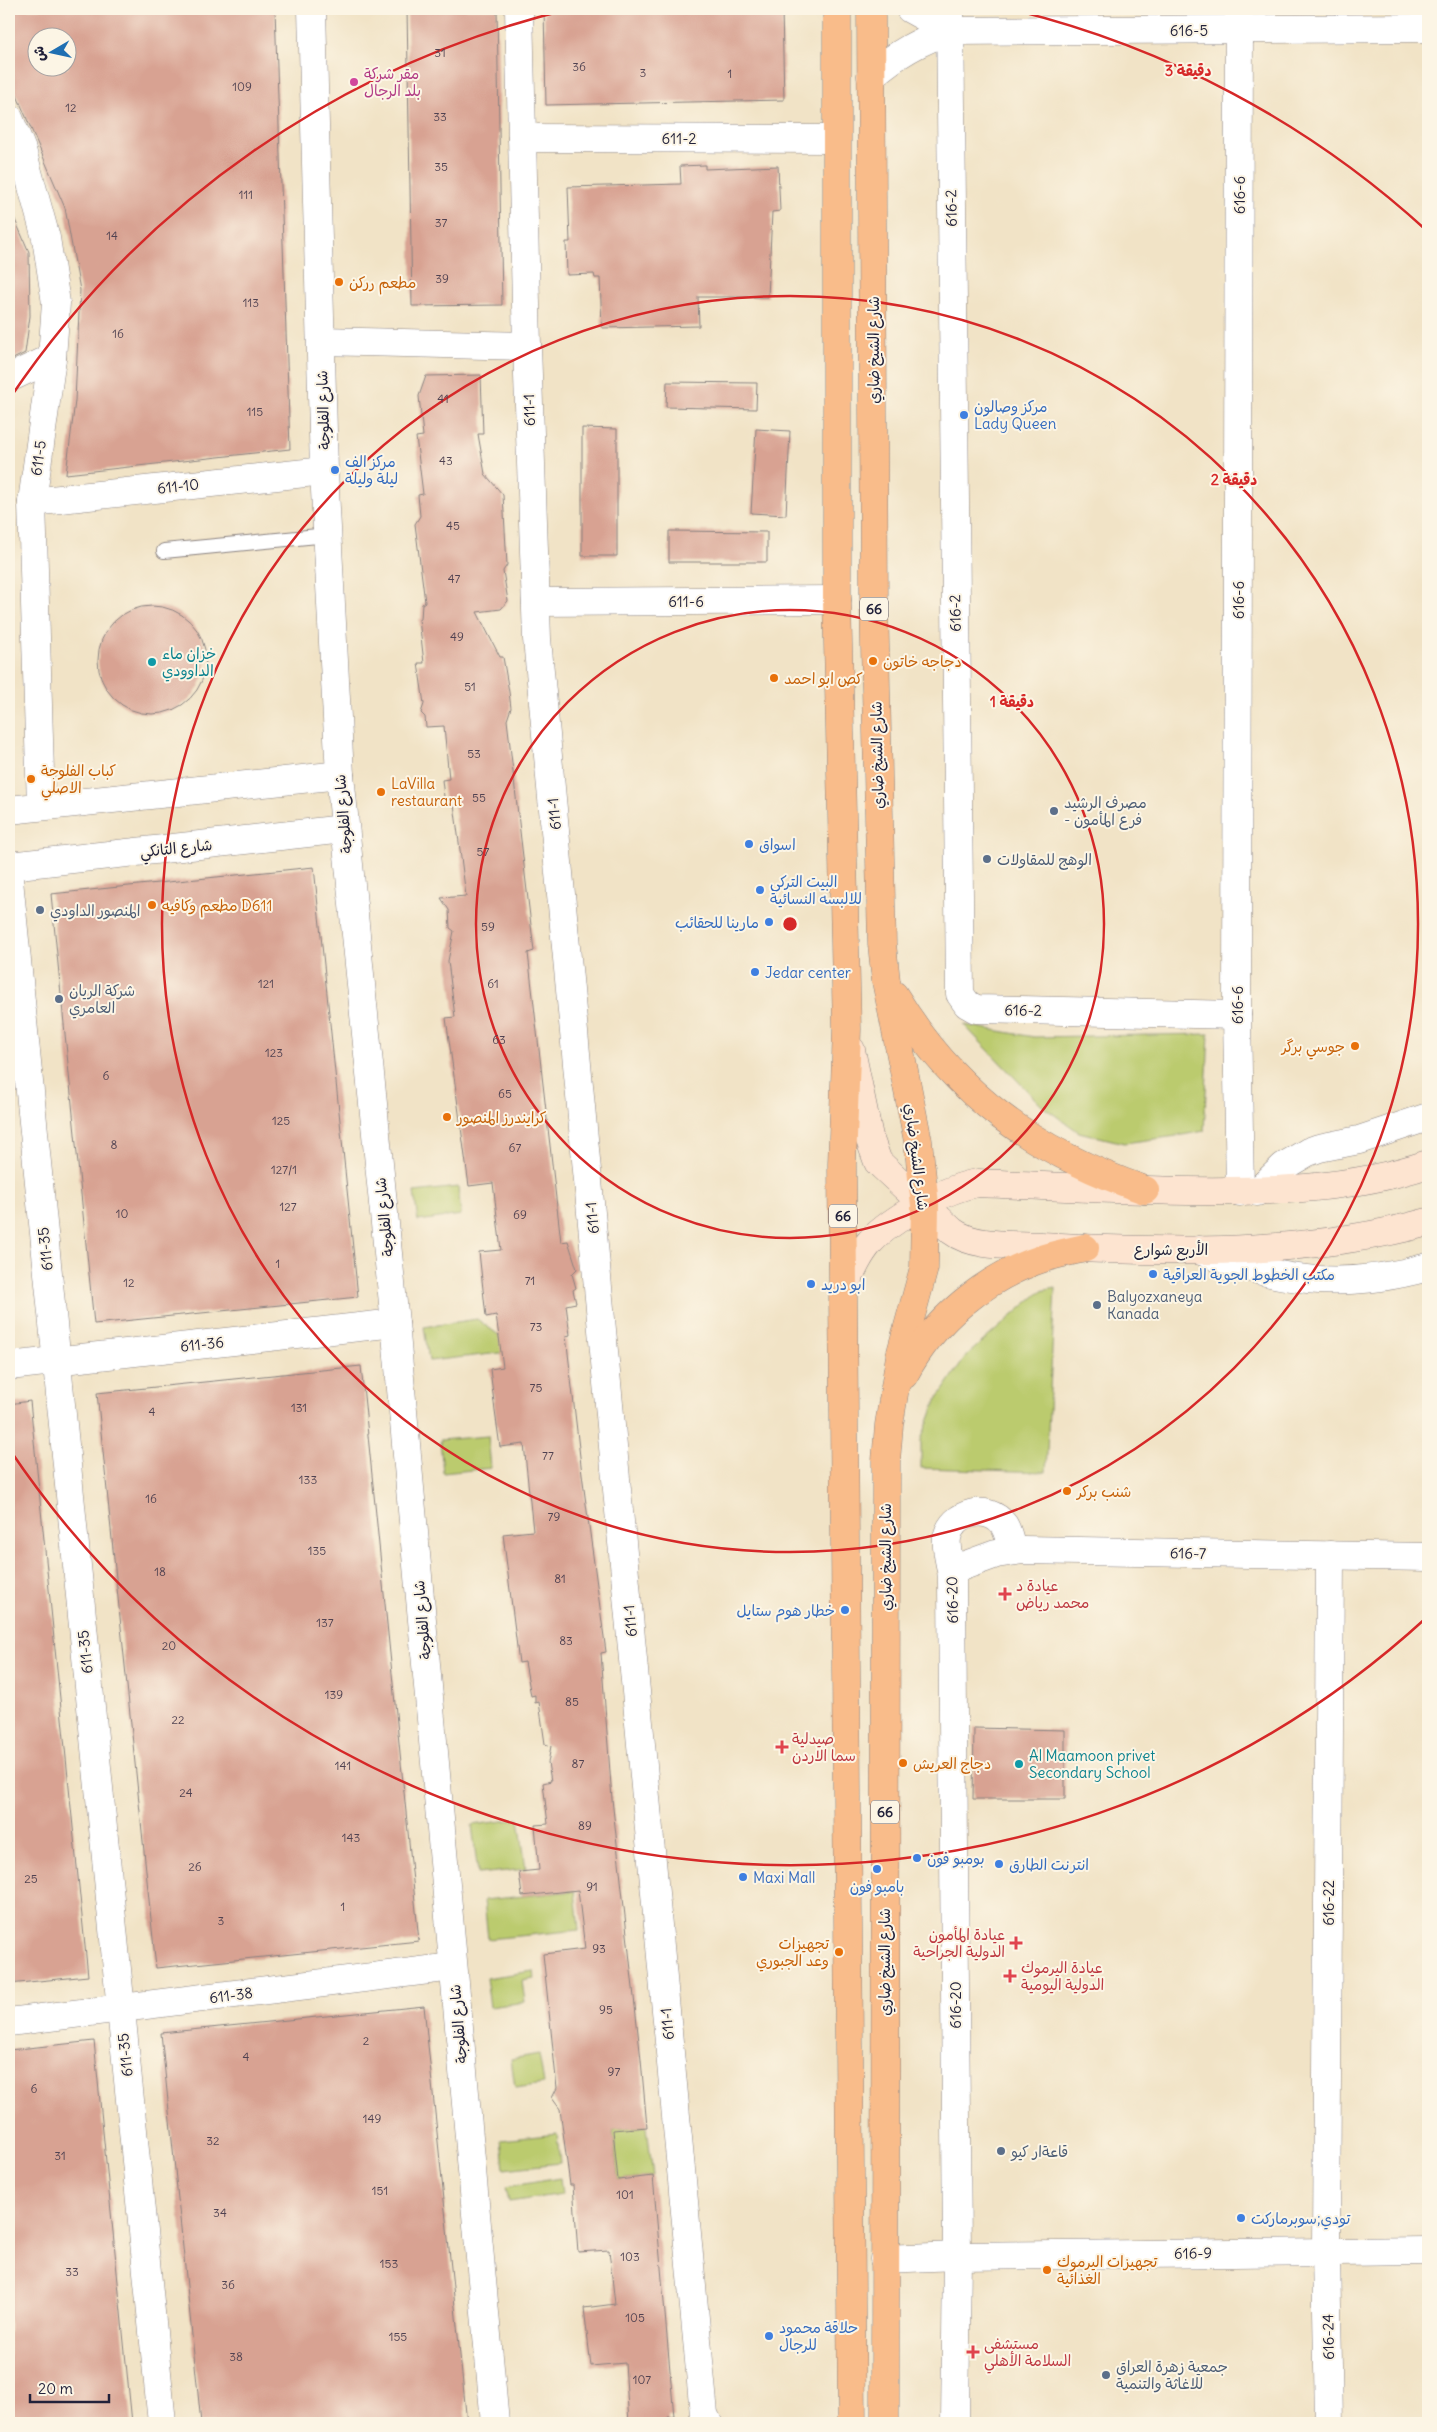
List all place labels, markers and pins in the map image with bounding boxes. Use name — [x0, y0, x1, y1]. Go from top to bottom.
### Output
place label: مقر شركة بلد الرجال — [364, 64, 421, 100]
marker: مقر شركة بلد الرجال — [348, 76, 360, 88]
place label: مطعم رركن — [349, 273, 416, 295]
marker: مطعم رركن — [333, 276, 345, 288]
place label: مركز وصالون Lady Queen — [974, 397, 1057, 433]
marker: مركز وصالون Lady Queen — [958, 409, 970, 421]
place label: مركز الف ليلة وليلة — [345, 452, 398, 488]
marker: مركز الف ليلة وليلة — [329, 464, 341, 476]
place label: خزان ماء الداوودي — [162, 644, 216, 682]
place label: دجاجه خاتون — [883, 652, 962, 671]
marker: دجاجه خاتون — [867, 655, 879, 667]
marker: خزان ماء الداوودي — [146, 656, 158, 668]
place label: كص ابو احمد — [784, 669, 863, 688]
marker: كص ابو احمد — [768, 672, 780, 684]
place label: كباب الفلوجة الاصلي — [41, 761, 116, 801]
marker: كباب الفلوجة الاصلي — [25, 773, 37, 785]
place label: LaVilla restaurant — [391, 774, 462, 810]
marker: LaVilla restaurant — [375, 786, 387, 798]
place label: مصرف الرشيد - فرع المأمون — [1064, 793, 1147, 830]
marker: مصرف الرشيد - فرع المأمون — [1048, 805, 1060, 817]
place label: اسواق — [759, 835, 796, 854]
marker: اسواق — [743, 838, 755, 850]
place label: الوهج للمقاولات — [997, 850, 1092, 870]
marker: الوهج للمقاولات — [981, 853, 993, 865]
place label: البيت التركي للالبسه النسائية — [770, 872, 862, 908]
marker: البيت التركي للالبسه النسائية — [754, 884, 766, 896]
place label: مطعم وكافيه D611 — [162, 896, 272, 918]
marker: مطعم وكافيه D611 — [146, 899, 158, 911]
place label: المنصور الداودي — [50, 901, 140, 922]
marker: المنصور الداودي — [34, 904, 46, 916]
place label: مارينا للحقائب — [675, 913, 759, 932]
centre of rings — [781, 915, 799, 933]
marker: مارينا للحقائب — [763, 916, 775, 928]
place label: Jedar center — [765, 963, 851, 982]
marker: Jedar center — [749, 966, 761, 978]
place label: شركة الريان العامري — [69, 981, 135, 1019]
marker: شركة الريان العامري — [53, 993, 65, 1005]
place label: جوسي برگر — [1280, 1037, 1345, 1060]
marker: جوسي برگر — [1349, 1040, 1361, 1052]
place label: كرايندرز المنصور — [456, 1108, 546, 1127]
marker: كرايندرز المنصور — [441, 1111, 453, 1123]
place label: مكتب الخطوط الجوية العراقية — [1163, 1265, 1335, 1284]
marker: مكتب الخطوط الجوية العراقية — [1147, 1268, 1159, 1280]
place label: ابو دريد — [821, 1275, 865, 1294]
marker: ابو دريد — [805, 1278, 817, 1290]
place label: Balyozxaneya Kanada — [1107, 1287, 1203, 1323]
marker: Balyozxaneya Kanada — [1091, 1299, 1103, 1311]
place label: شنب بركر — [1075, 1482, 1131, 1501]
marker: شنب بركر — [1061, 1485, 1073, 1497]
place label: عيادة د محمد رياض — [1016, 1576, 1089, 1612]
marker: عيادة د محمد رياض — [998, 1587, 1012, 1601]
place label: خطار هوم ستايل — [737, 1601, 835, 1623]
marker: خطار هوم ستايل — [839, 1604, 851, 1616]
place label: صيدلية سما الاردن — [792, 1729, 856, 1765]
marker: صيدلية سما الاردن — [776, 1741, 788, 1753]
place label: Al Maamoon privet Secondary School — [1029, 1746, 1155, 1782]
place label: دجاج العريش — [913, 1754, 991, 1774]
marker: دجاج العريش — [897, 1757, 909, 1769]
marker: Al Maamoon privet Secondary School — [1013, 1758, 1025, 1770]
place label: بومبو فون — [927, 1849, 985, 1868]
marker: بومبو فون — [911, 1852, 923, 1864]
place label: انترنت الطارق — [1009, 1855, 1089, 1874]
marker: انترنت الطارق — [993, 1858, 1005, 1870]
marker: بامبو فون — [871, 1863, 883, 1875]
place label: Maxi Mall — [753, 1868, 815, 1887]
marker: Maxi Mall — [737, 1871, 749, 1883]
place label: بامبو فون — [850, 1877, 904, 1896]
place label: عيادة المأمون الدولية الجراحية — [913, 1925, 1005, 1961]
place label: تجهيزات وعد الجبوري — [756, 1934, 830, 1972]
marker: عيادة المأمون الدولية الجراحية — [1009, 1936, 1023, 1950]
marker: تجهيزات وعد الجبوري — [833, 1946, 845, 1958]
place label: عيادة اليرموك الدولية اليومية — [1021, 1958, 1104, 1994]
marker: عيادة اليرموك الدولية اليومية — [1003, 1969, 1017, 1983]
place label: قاعةار كيو — [1010, 2142, 1068, 2161]
marker: قاعةار كيو — [995, 2145, 1007, 2157]
place label: تودي;سوبرماركت — [1251, 2209, 1351, 2230]
marker: تودي;سوبرماركت — [1235, 2212, 1247, 2224]
place label: تجهيزات اليرموك الغذائية — [1057, 2252, 1158, 2288]
marker: تجهيزات اليرموك الغذائية — [1041, 2264, 1053, 2276]
place label: حلاقة محمود للرجال — [779, 2318, 858, 2354]
marker: حلاقة محمود للرجال — [763, 2330, 775, 2342]
place label: مستشفى السلامة الأهلي — [984, 2334, 1071, 2374]
marker: مستشفى السلامة الأهلي — [966, 2345, 980, 2359]
place label: جمعية زهرة العراق للاغاثة والتنمية — [1116, 2357, 1228, 2393]
marker: جمعية زهرة العراق للاغاثة والتنمية — [1100, 2369, 1112, 2381]

